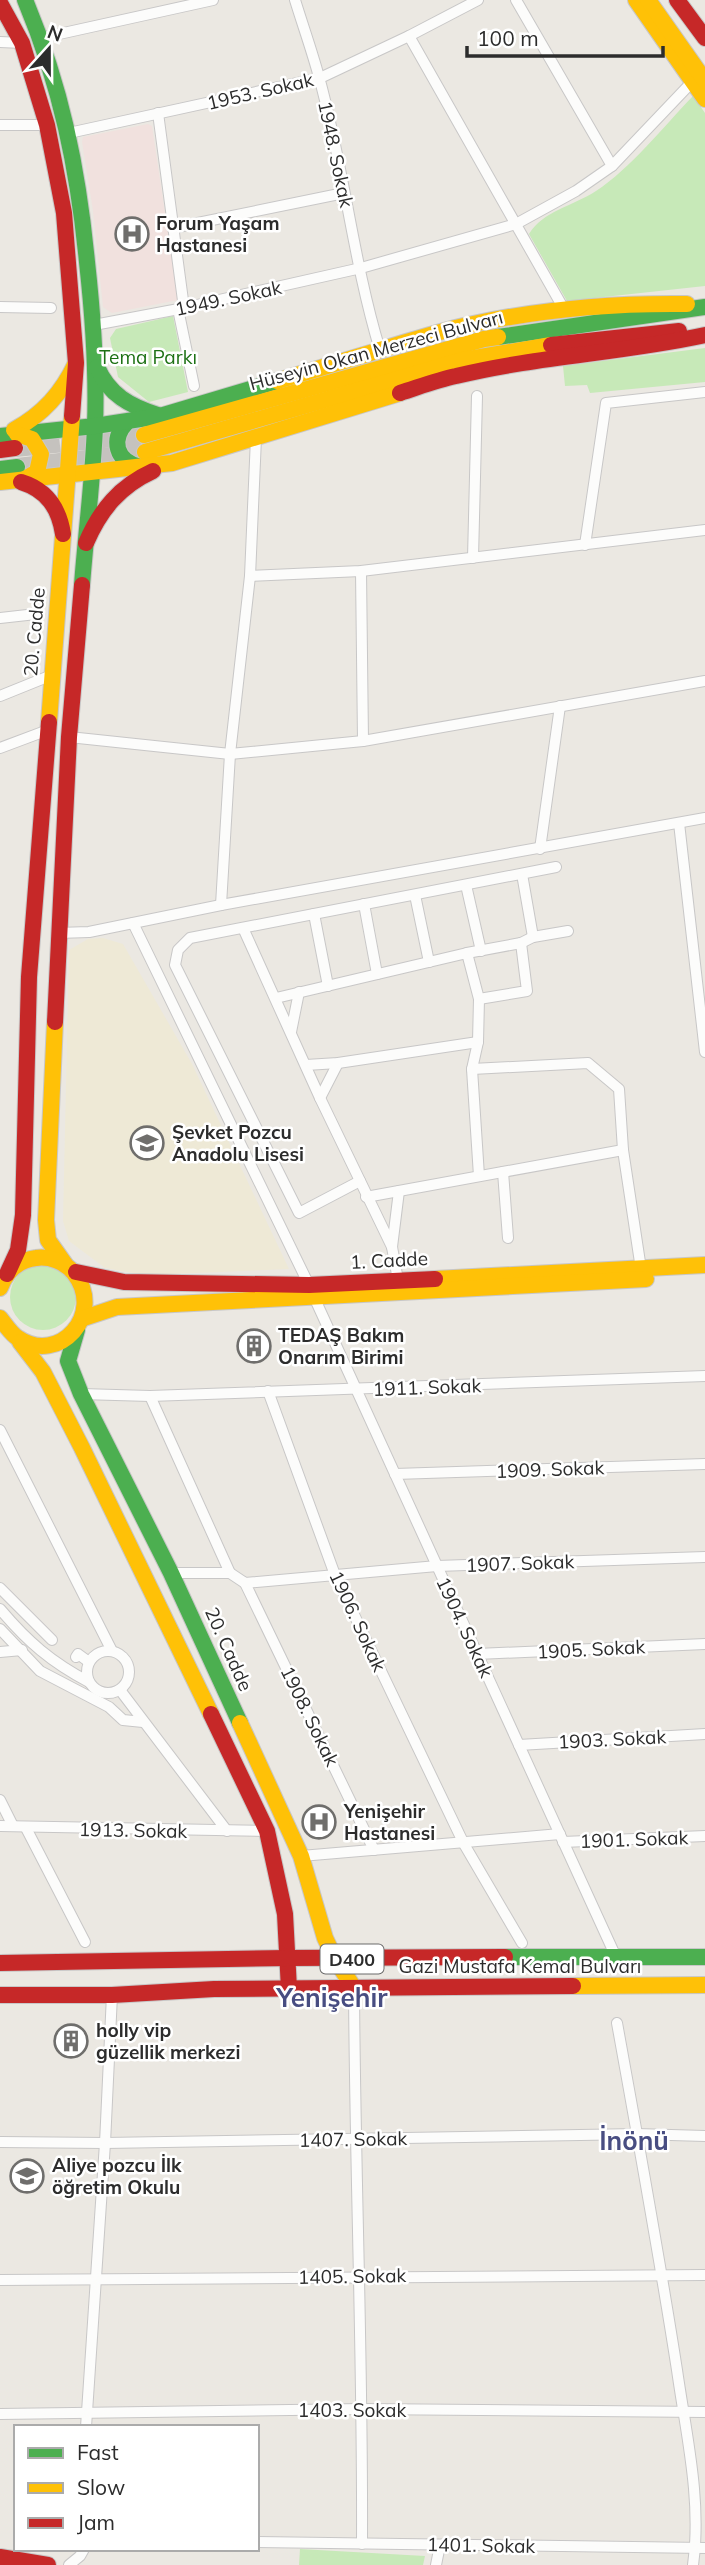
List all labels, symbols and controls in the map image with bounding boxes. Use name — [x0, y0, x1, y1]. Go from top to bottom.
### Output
north arrow — [14, 14, 84, 84]
scale bar — [467, 14, 663, 58]
text: N — [44, 19, 66, 47]
text: 100 m — [477, 25, 539, 51]
street label: 1953. Sokak — [204, 67, 316, 115]
street label: 1948. Sokak — [313, 98, 359, 210]
place label: Forum Yaşam Hastanesi — [156, 211, 279, 257]
hospital icon: Forum Yaşam Hastanesi — [113, 215, 151, 253]
street label: 1949. Sokak — [172, 275, 284, 321]
street label: Hüseyin Okan Merzeci Bulvarı — [247, 305, 505, 395]
park label: Tema Parkı — [99, 345, 197, 369]
street label: 20. Cadde — [18, 586, 50, 678]
place label: Şevket Pozcu Anadolu Lisesi — [172, 1120, 304, 1166]
school or university icon: Şevket Pozcu Anadolu Lisesi — [128, 1124, 166, 1162]
street label: 1. Cadde — [349, 1246, 429, 1274]
place label: TEDAŞ Bakım Onarım Birimi — [278, 1323, 404, 1369]
building icon: TEDAŞ Bakım Onarım Birimi — [235, 1327, 273, 1365]
street label: 1911. Sokak — [372, 1373, 482, 1401]
street label: 1909. Sokak — [495, 1455, 605, 1483]
street label: 1907. Sokak — [465, 1549, 575, 1577]
street label: 1906. Sokak — [324, 1567, 392, 1675]
street label: 1904. Sokak — [431, 1573, 499, 1681]
street label: 20. Cadde — [200, 1603, 258, 1695]
street label: 1905. Sokak — [536, 1634, 646, 1664]
street label: 1908. Sokak — [275, 1662, 345, 1770]
street label: 1903. Sokak — [557, 1724, 667, 1754]
place label: Yenişehir Hastanesi — [343, 1799, 435, 1845]
hospital icon: Yenişehir Hastanesi — [300, 1803, 338, 1841]
street label: 1913. Sokak — [79, 1817, 188, 1843]
street label: 1901. Sokak — [579, 1825, 689, 1853]
road number: D400 — [320, 1944, 384, 1973]
street label: Gazi Mustafa Kemal Bulvarı — [399, 1954, 641, 1978]
district label: Yenişehir — [276, 1981, 388, 2014]
place label: holly vip güzellik merkezi — [96, 2018, 240, 2064]
building icon: holly vip güzellik merkezi — [52, 2022, 90, 2060]
district label: İnönü — [599, 2124, 669, 2157]
street label: 1407. Sokak — [299, 2126, 408, 2152]
place label: Aliye pozcu İlk öğretim Okulu — [52, 2153, 182, 2199]
school or university icon: Aliye pozcu İlk öğretim Okulu — [8, 2157, 46, 2195]
street label: 1405. Sokak — [298, 2263, 407, 2289]
street label: 1403. Sokak — [298, 2398, 406, 2422]
legend — [14, 2425, 259, 2551]
text: Fast — [77, 2439, 119, 2465]
text: Slow — [77, 2474, 125, 2500]
text: Jam — [77, 2509, 115, 2535]
street label: 1401. Sokak — [427, 2532, 536, 2558]

